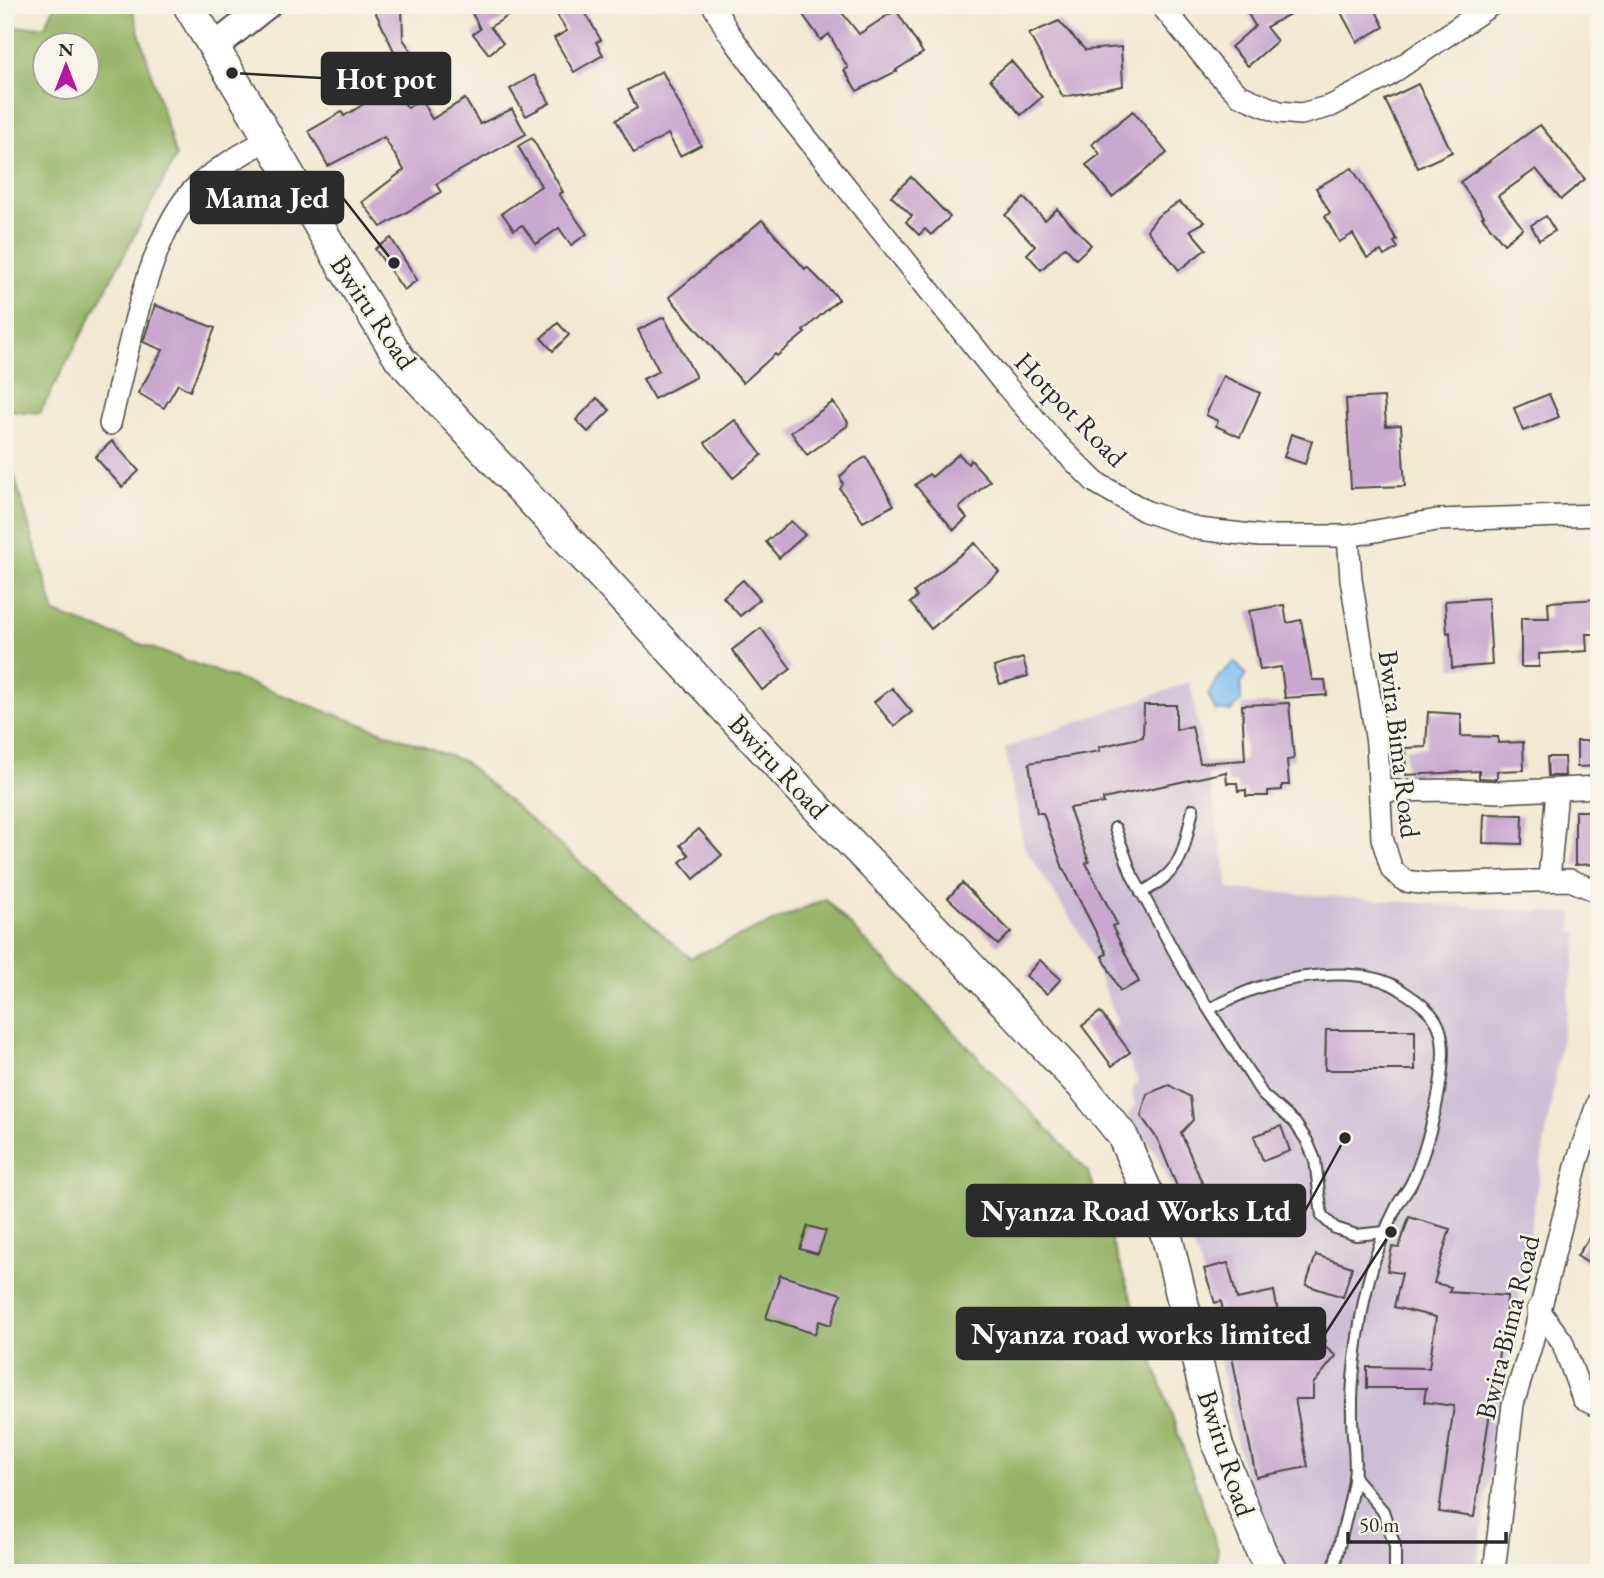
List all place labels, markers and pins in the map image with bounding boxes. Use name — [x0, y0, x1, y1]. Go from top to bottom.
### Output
callout: Hot pot — [322, 53, 450, 104]
callout: Mama Jed — [191, 172, 343, 223]
callout: Nyanza Road Works Ltd — [967, 1185, 1305, 1236]
callout: Nyanza road works limited — [957, 1308, 1325, 1359]

